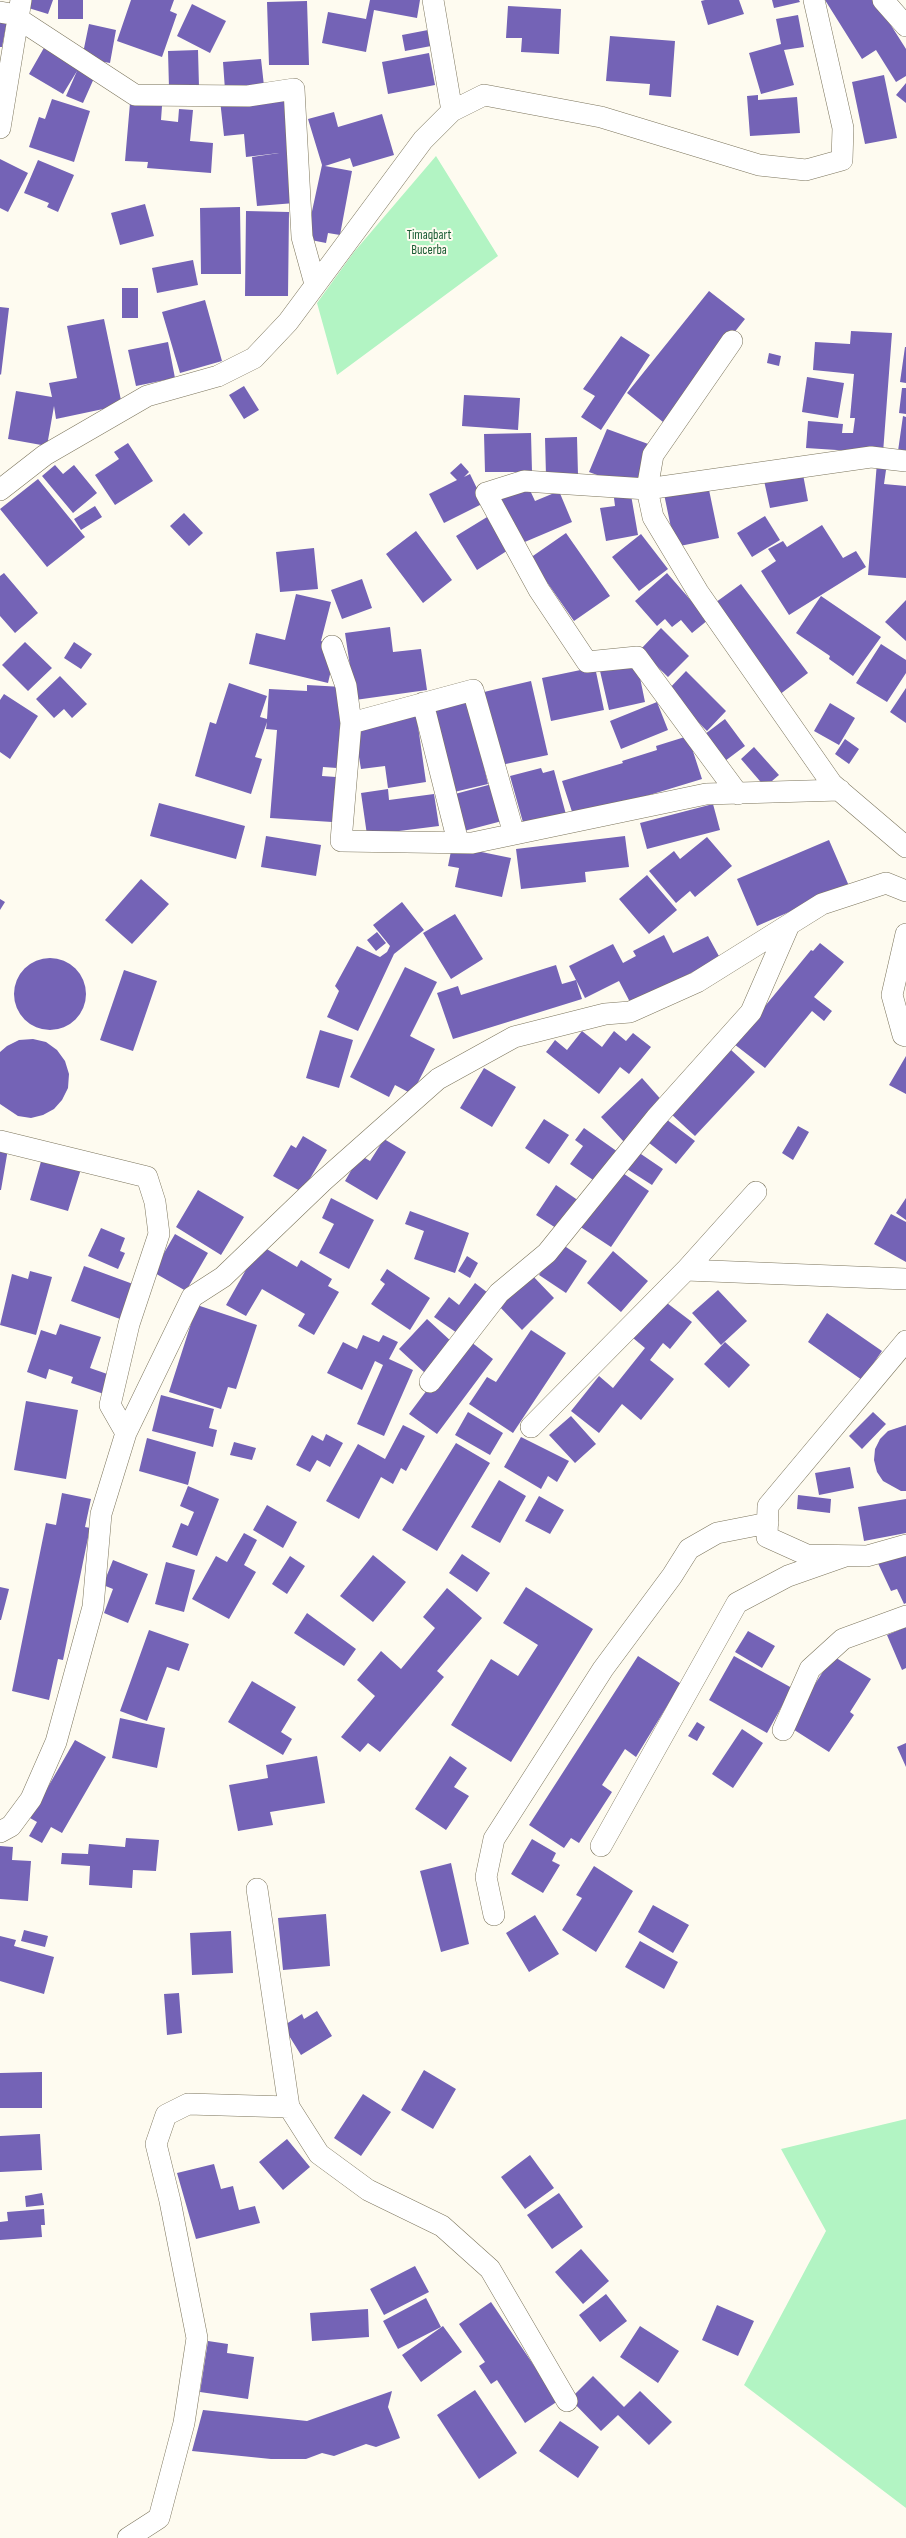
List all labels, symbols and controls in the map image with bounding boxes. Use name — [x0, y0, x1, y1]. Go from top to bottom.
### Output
park label: Timaqbart Bucerba — [407, 228, 451, 259]

